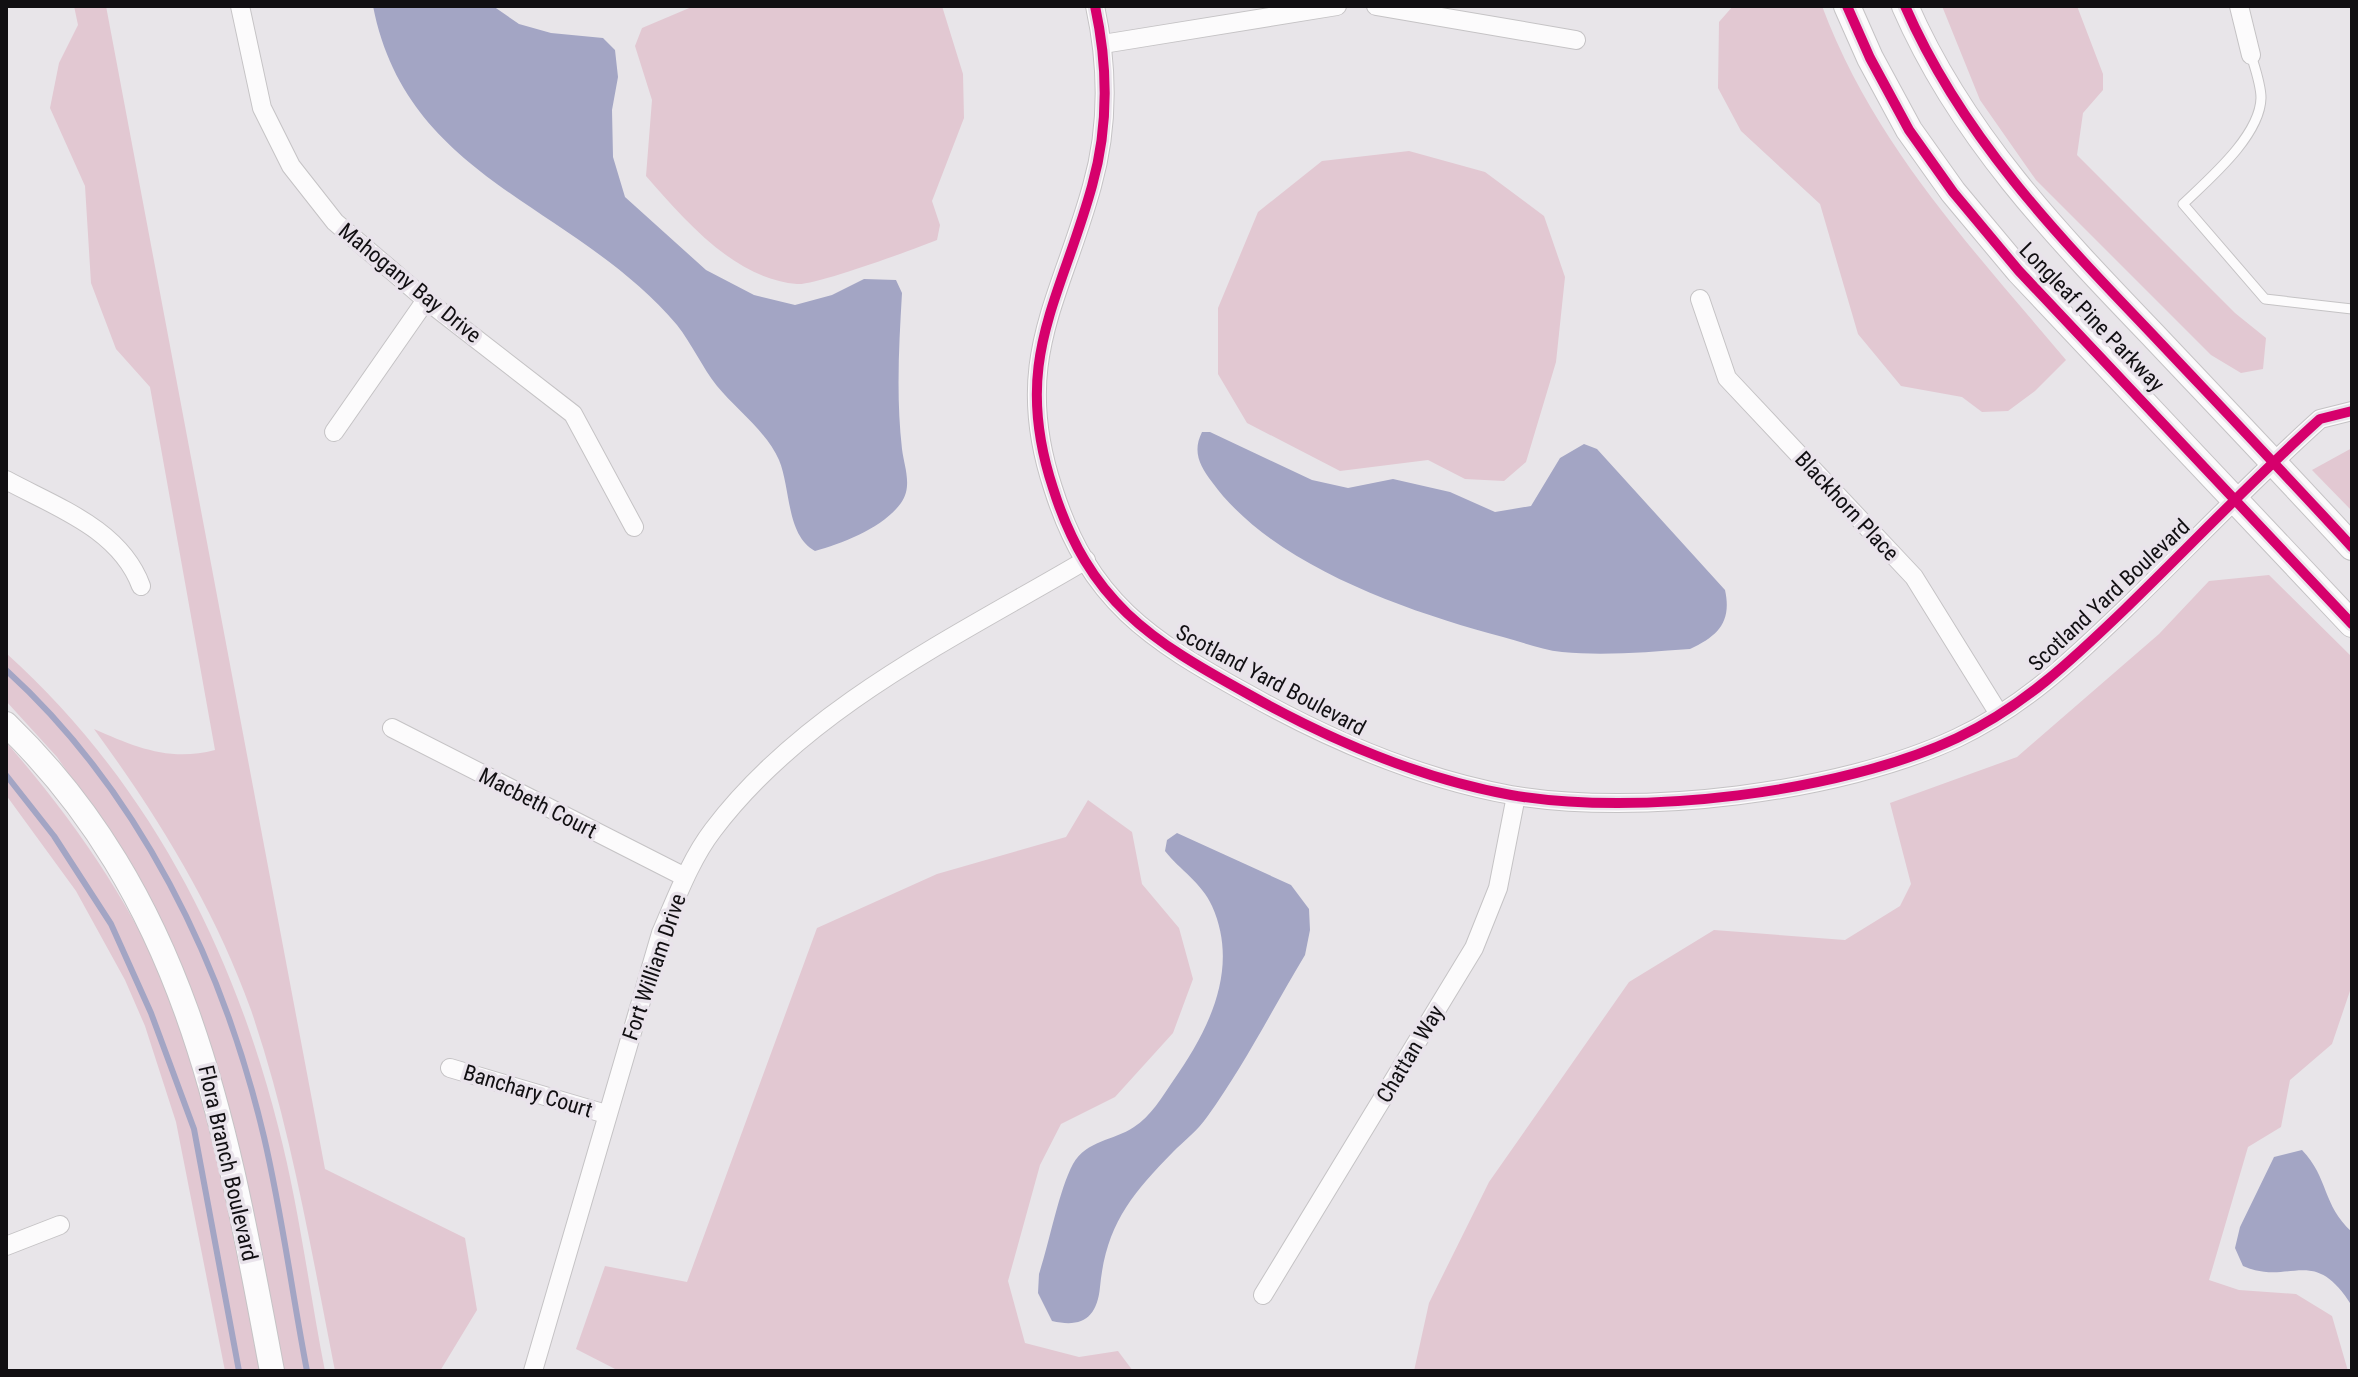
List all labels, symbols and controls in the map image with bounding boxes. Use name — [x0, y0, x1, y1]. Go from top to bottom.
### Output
street label: Mahogany Bay Drive — [334, 218, 486, 348]
street label: Longleaf Pine Parkway — [2014, 237, 2170, 397]
street label: Blackhorn Place — [1790, 446, 1904, 566]
street label: Scotland Yard Boulevard — [2023, 514, 2195, 676]
street label: Scotland Yard Boulevard — [1172, 619, 1370, 741]
street label: Macbeth Court — [475, 763, 601, 843]
street label: Fort William Drive — [617, 891, 691, 1043]
street label: Chattan Way — [1371, 1001, 1449, 1107]
street label: Banchary Court — [460, 1060, 596, 1122]
street label: Flora Branch Boulevard — [193, 1063, 263, 1263]

